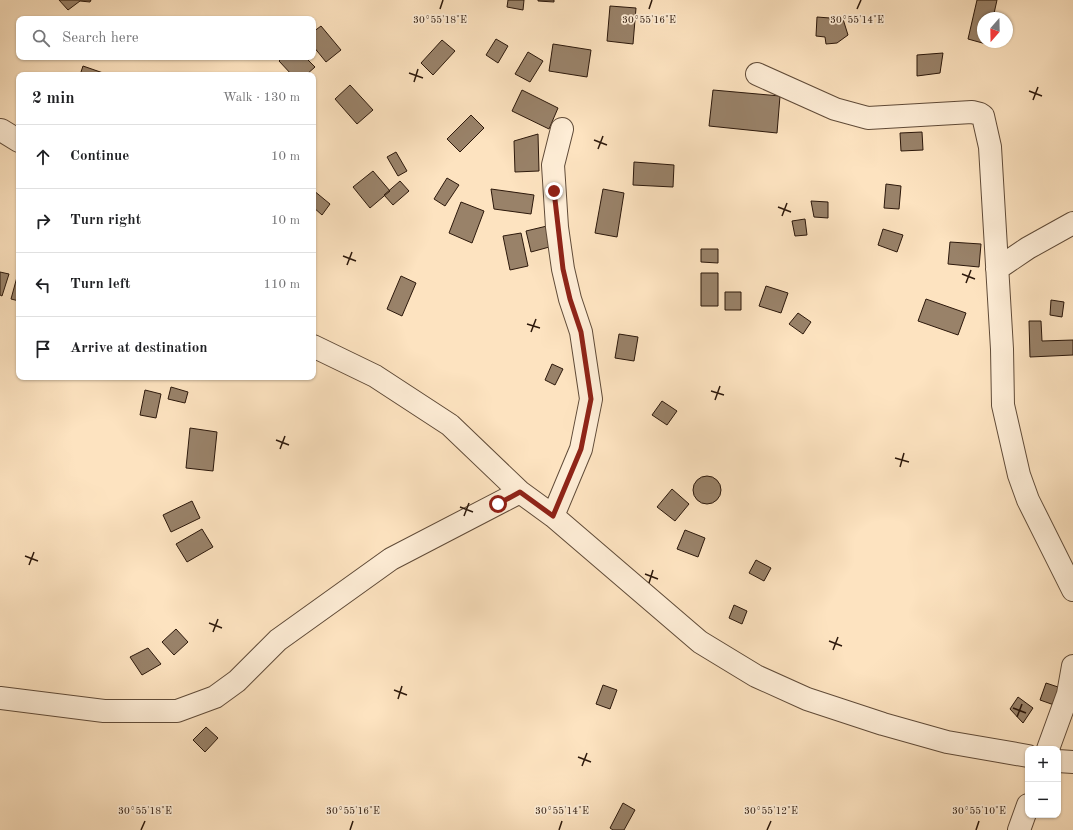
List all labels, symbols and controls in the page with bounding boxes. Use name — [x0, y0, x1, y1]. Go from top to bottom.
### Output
north arrow — [977, 12, 1013, 48]
text: 30°55'18"E — [413, 15, 467, 25]
text: 30°55'16"E — [622, 15, 676, 25]
text: 30°55'14"E — [830, 15, 884, 25]
search box — [16, 16, 316, 60]
icon: search — [30, 27, 52, 49]
text: Search here — [62, 31, 139, 46]
text: 2 min — [32, 90, 75, 107]
text: Walk · 130 m — [223, 91, 300, 104]
icon: ahead — [32, 146, 54, 168]
text: Continue — [70, 149, 129, 164]
text: 10 m — [271, 150, 300, 163]
route end — [545, 182, 563, 200]
icon: right — [32, 210, 54, 232]
text: Turn right — [70, 213, 141, 228]
text: 10 m — [271, 214, 300, 227]
icon: left — [32, 274, 54, 296]
text: Turn left — [70, 277, 130, 292]
text: 110 m — [263, 278, 300, 291]
icon: arrive — [32, 338, 54, 360]
text: Arrive at destination — [70, 341, 208, 356]
route start — [489, 495, 507, 513]
map controls — [1025, 746, 1061, 818]
button: + — [1025, 746, 1061, 782]
button: − — [1025, 782, 1061, 818]
text: 30°55'18"E — [118, 806, 172, 816]
text: 30°55'16"E — [326, 806, 380, 816]
text: 30°55'14"E — [535, 806, 589, 816]
text: 30°55'12"E — [744, 806, 798, 816]
text: 30°55'10"E — [952, 806, 1006, 816]

